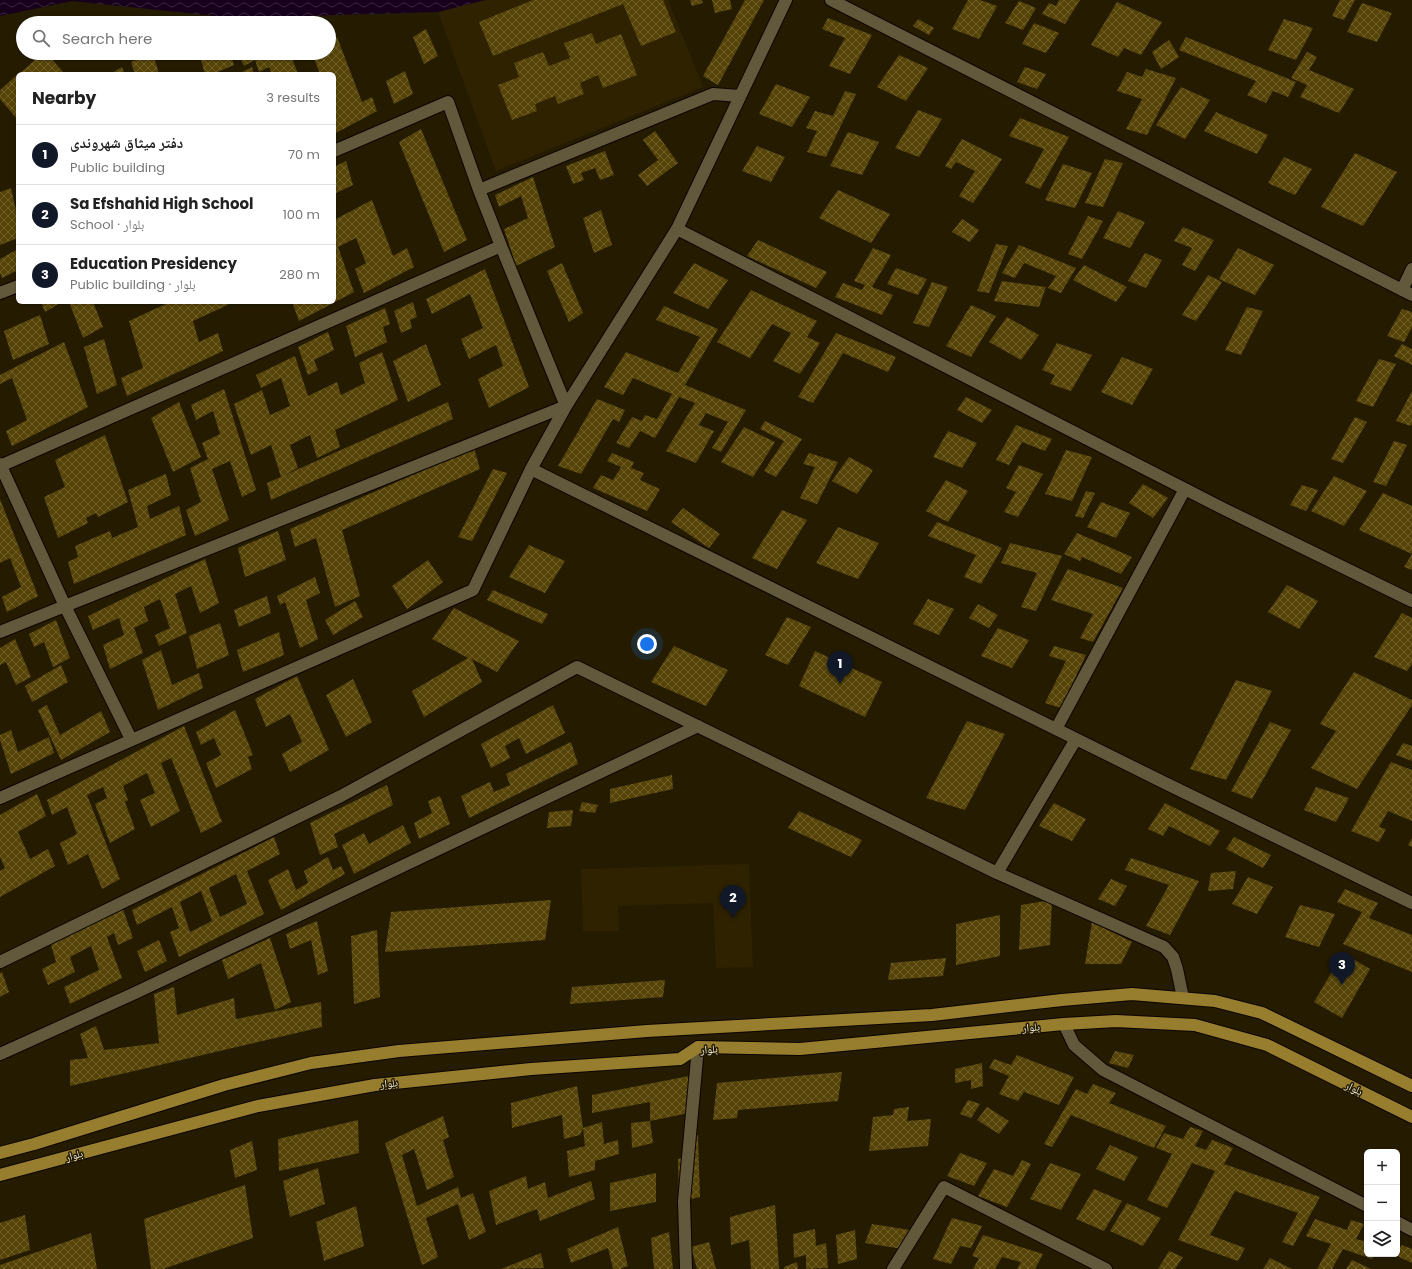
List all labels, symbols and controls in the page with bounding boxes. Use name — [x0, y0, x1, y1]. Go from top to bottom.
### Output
search box — [16, 16, 336, 60]
icon: search — [30, 27, 52, 49]
text: Search here — [62, 28, 152, 49]
text: Nearby — [32, 86, 96, 110]
text: 3 results — [266, 88, 320, 107]
text: دفتر میثاق شهروندی — [70, 132, 183, 153]
text: 1 — [43, 145, 47, 164]
text: 70 m — [288, 145, 320, 164]
text: Public building — [70, 158, 165, 177]
text: Sa Efshahid High School — [70, 193, 253, 214]
text: 2 — [41, 205, 49, 224]
text: 100 m — [283, 205, 320, 224]
text: School · بلوار — [70, 215, 144, 234]
text: Education Presidency — [70, 253, 237, 274]
text: 3 — [41, 265, 49, 284]
text: 280 m — [279, 265, 320, 284]
text: Public building · بلوار — [70, 275, 196, 294]
your location — [637, 634, 657, 654]
pin: 1 — [827, 651, 853, 684]
pin: 2 — [720, 885, 746, 918]
pin: 3 — [1329, 952, 1355, 985]
street label: بلوار — [1020, 1018, 1041, 1036]
street label: بلوار — [699, 1040, 718, 1058]
street label: بلوار — [378, 1074, 399, 1092]
street label: بلوار — [1342, 1076, 1365, 1099]
street label: بلوار — [62, 1145, 85, 1165]
map controls — [1364, 1149, 1400, 1257]
button: + — [1364, 1149, 1400, 1185]
button: − — [1364, 1185, 1400, 1221]
button: layers — [1364, 1221, 1400, 1257]

